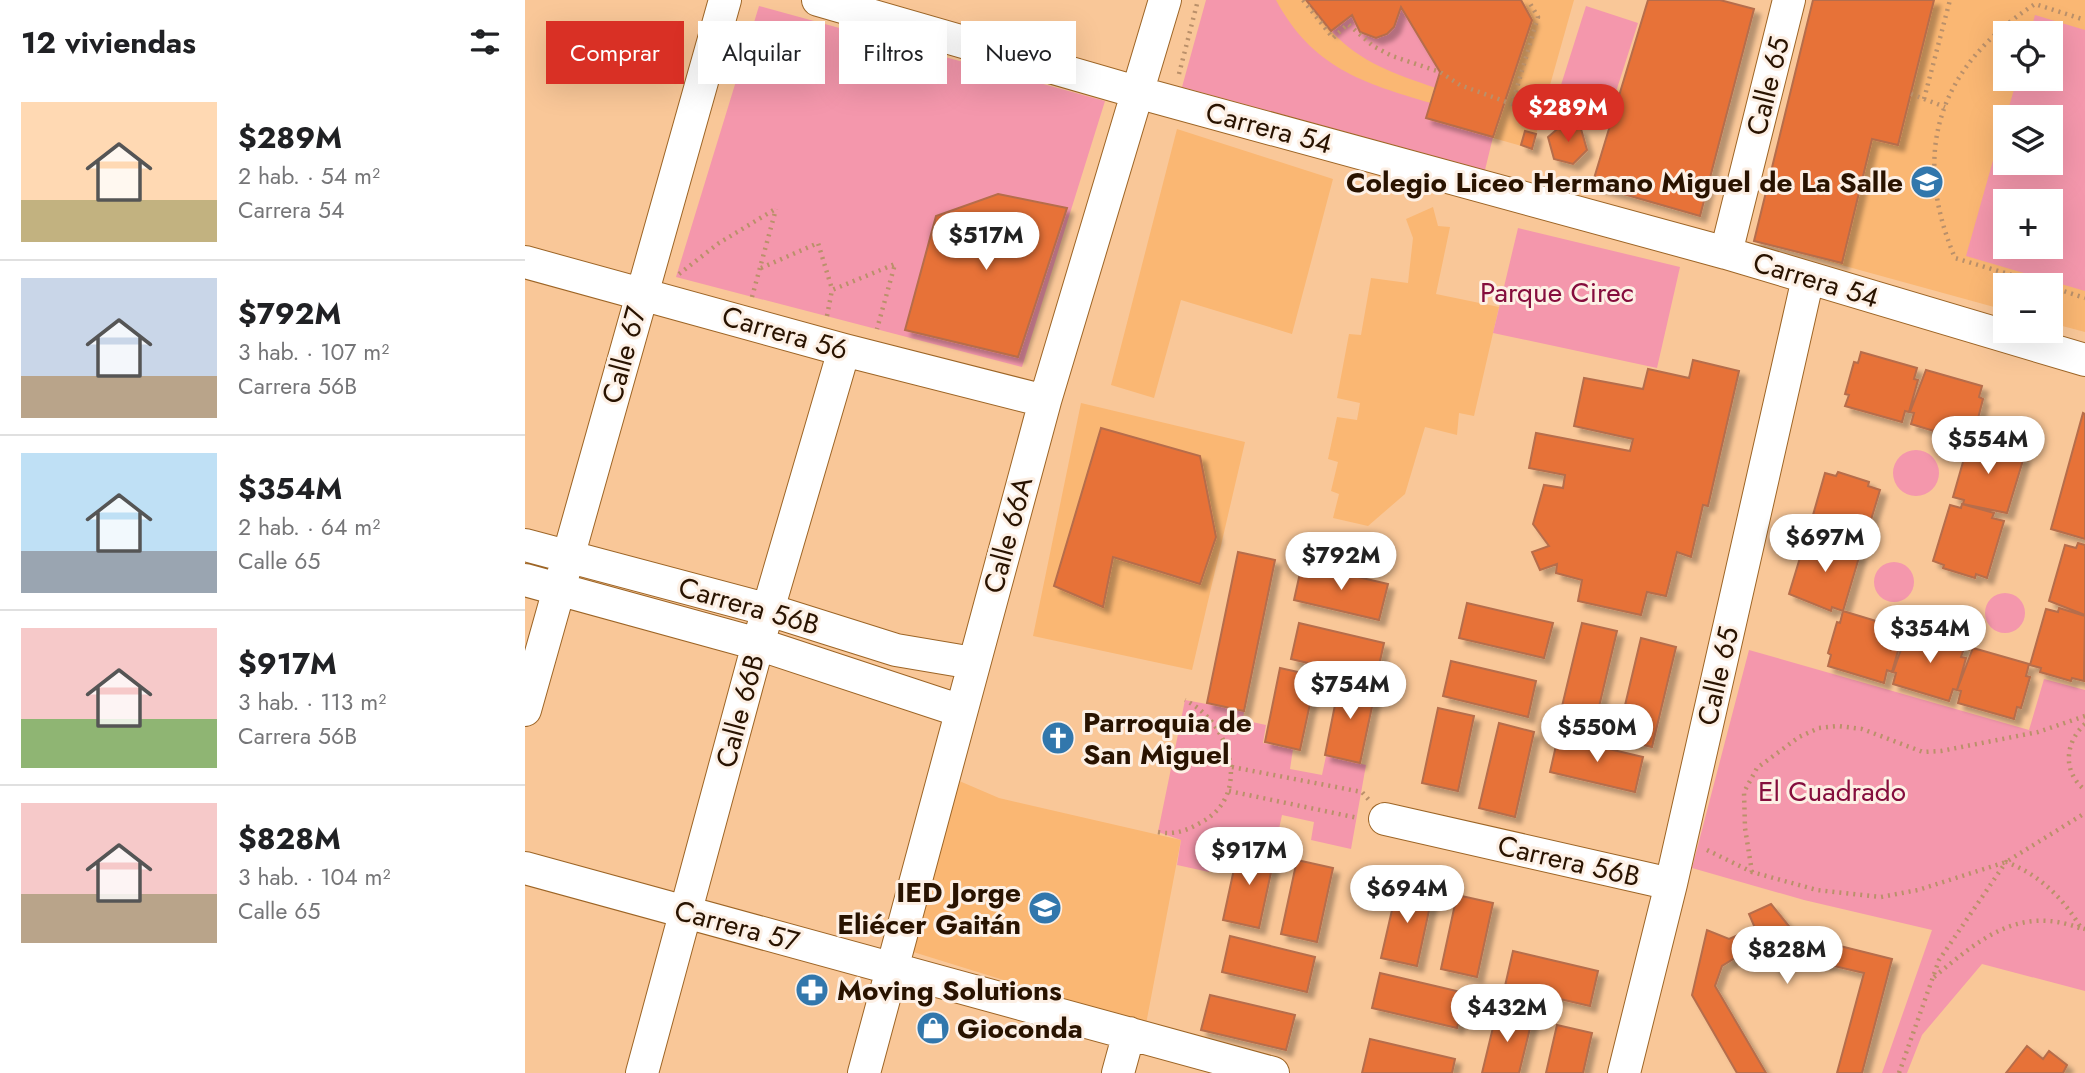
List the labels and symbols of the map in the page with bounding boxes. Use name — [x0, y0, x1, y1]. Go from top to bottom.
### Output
street label: Calle 65 — [1736, 32, 1800, 140]
pin: $289M — [1519, 85, 1617, 144]
street label: Carrera 54 — [1201, 91, 1337, 165]
place label: Colegio Liceo Hermano Miguel de La Salle — [1346, 162, 1903, 203]
school or university icon: Colegio Liceo Hermano Miguel de La Salle — [1908, 163, 1946, 201]
pin: $517M — [937, 212, 1035, 272]
street label: Carrera 54 — [1748, 241, 1884, 319]
park label: Parque Cirec — [1480, 272, 1634, 313]
street label: Carrera 56 — [717, 295, 853, 371]
street label: Calle 67 — [591, 302, 657, 408]
pin: $554M — [1939, 416, 2037, 476]
street label: Calle 66A — [973, 472, 1043, 598]
pin: $697M — [1776, 514, 1874, 574]
pin: $792M — [1292, 532, 1390, 592]
street label: Carrera 56B — [674, 566, 824, 646]
pin: $354M — [1881, 606, 1979, 665]
street label: Calle 65 — [1687, 623, 1749, 729]
street label: Calle 66B — [705, 650, 775, 772]
pin: $754M — [1301, 662, 1399, 721]
place label: Parroquia de San Miguel — [1083, 702, 1252, 775]
pin: $550M — [1548, 704, 1646, 764]
church icon: Parroquia de San Miguel — [1039, 719, 1077, 757]
park label: El Cuadrado — [1758, 771, 1906, 812]
street label: Carrera 56B — [1494, 825, 1644, 897]
pin: $917M — [1200, 828, 1298, 887]
pin: $694M — [1358, 866, 1456, 925]
place label: IED Jorge Eliécer Gaitán — [837, 872, 1021, 945]
school or university icon: IED Jorge Eliécer Gaitán — [1026, 889, 1064, 927]
street label: Carrera 57 — [670, 890, 804, 962]
pin: $828M — [1738, 926, 1836, 986]
place label: Moving Solutions — [837, 970, 1062, 1011]
pharmacy icon: Moving Solutions — [793, 971, 831, 1009]
pin: $432M — [1458, 984, 1556, 1044]
place label: Gioconda — [957, 1008, 1083, 1049]
shop icon: Gioconda — [914, 1009, 952, 1047]

